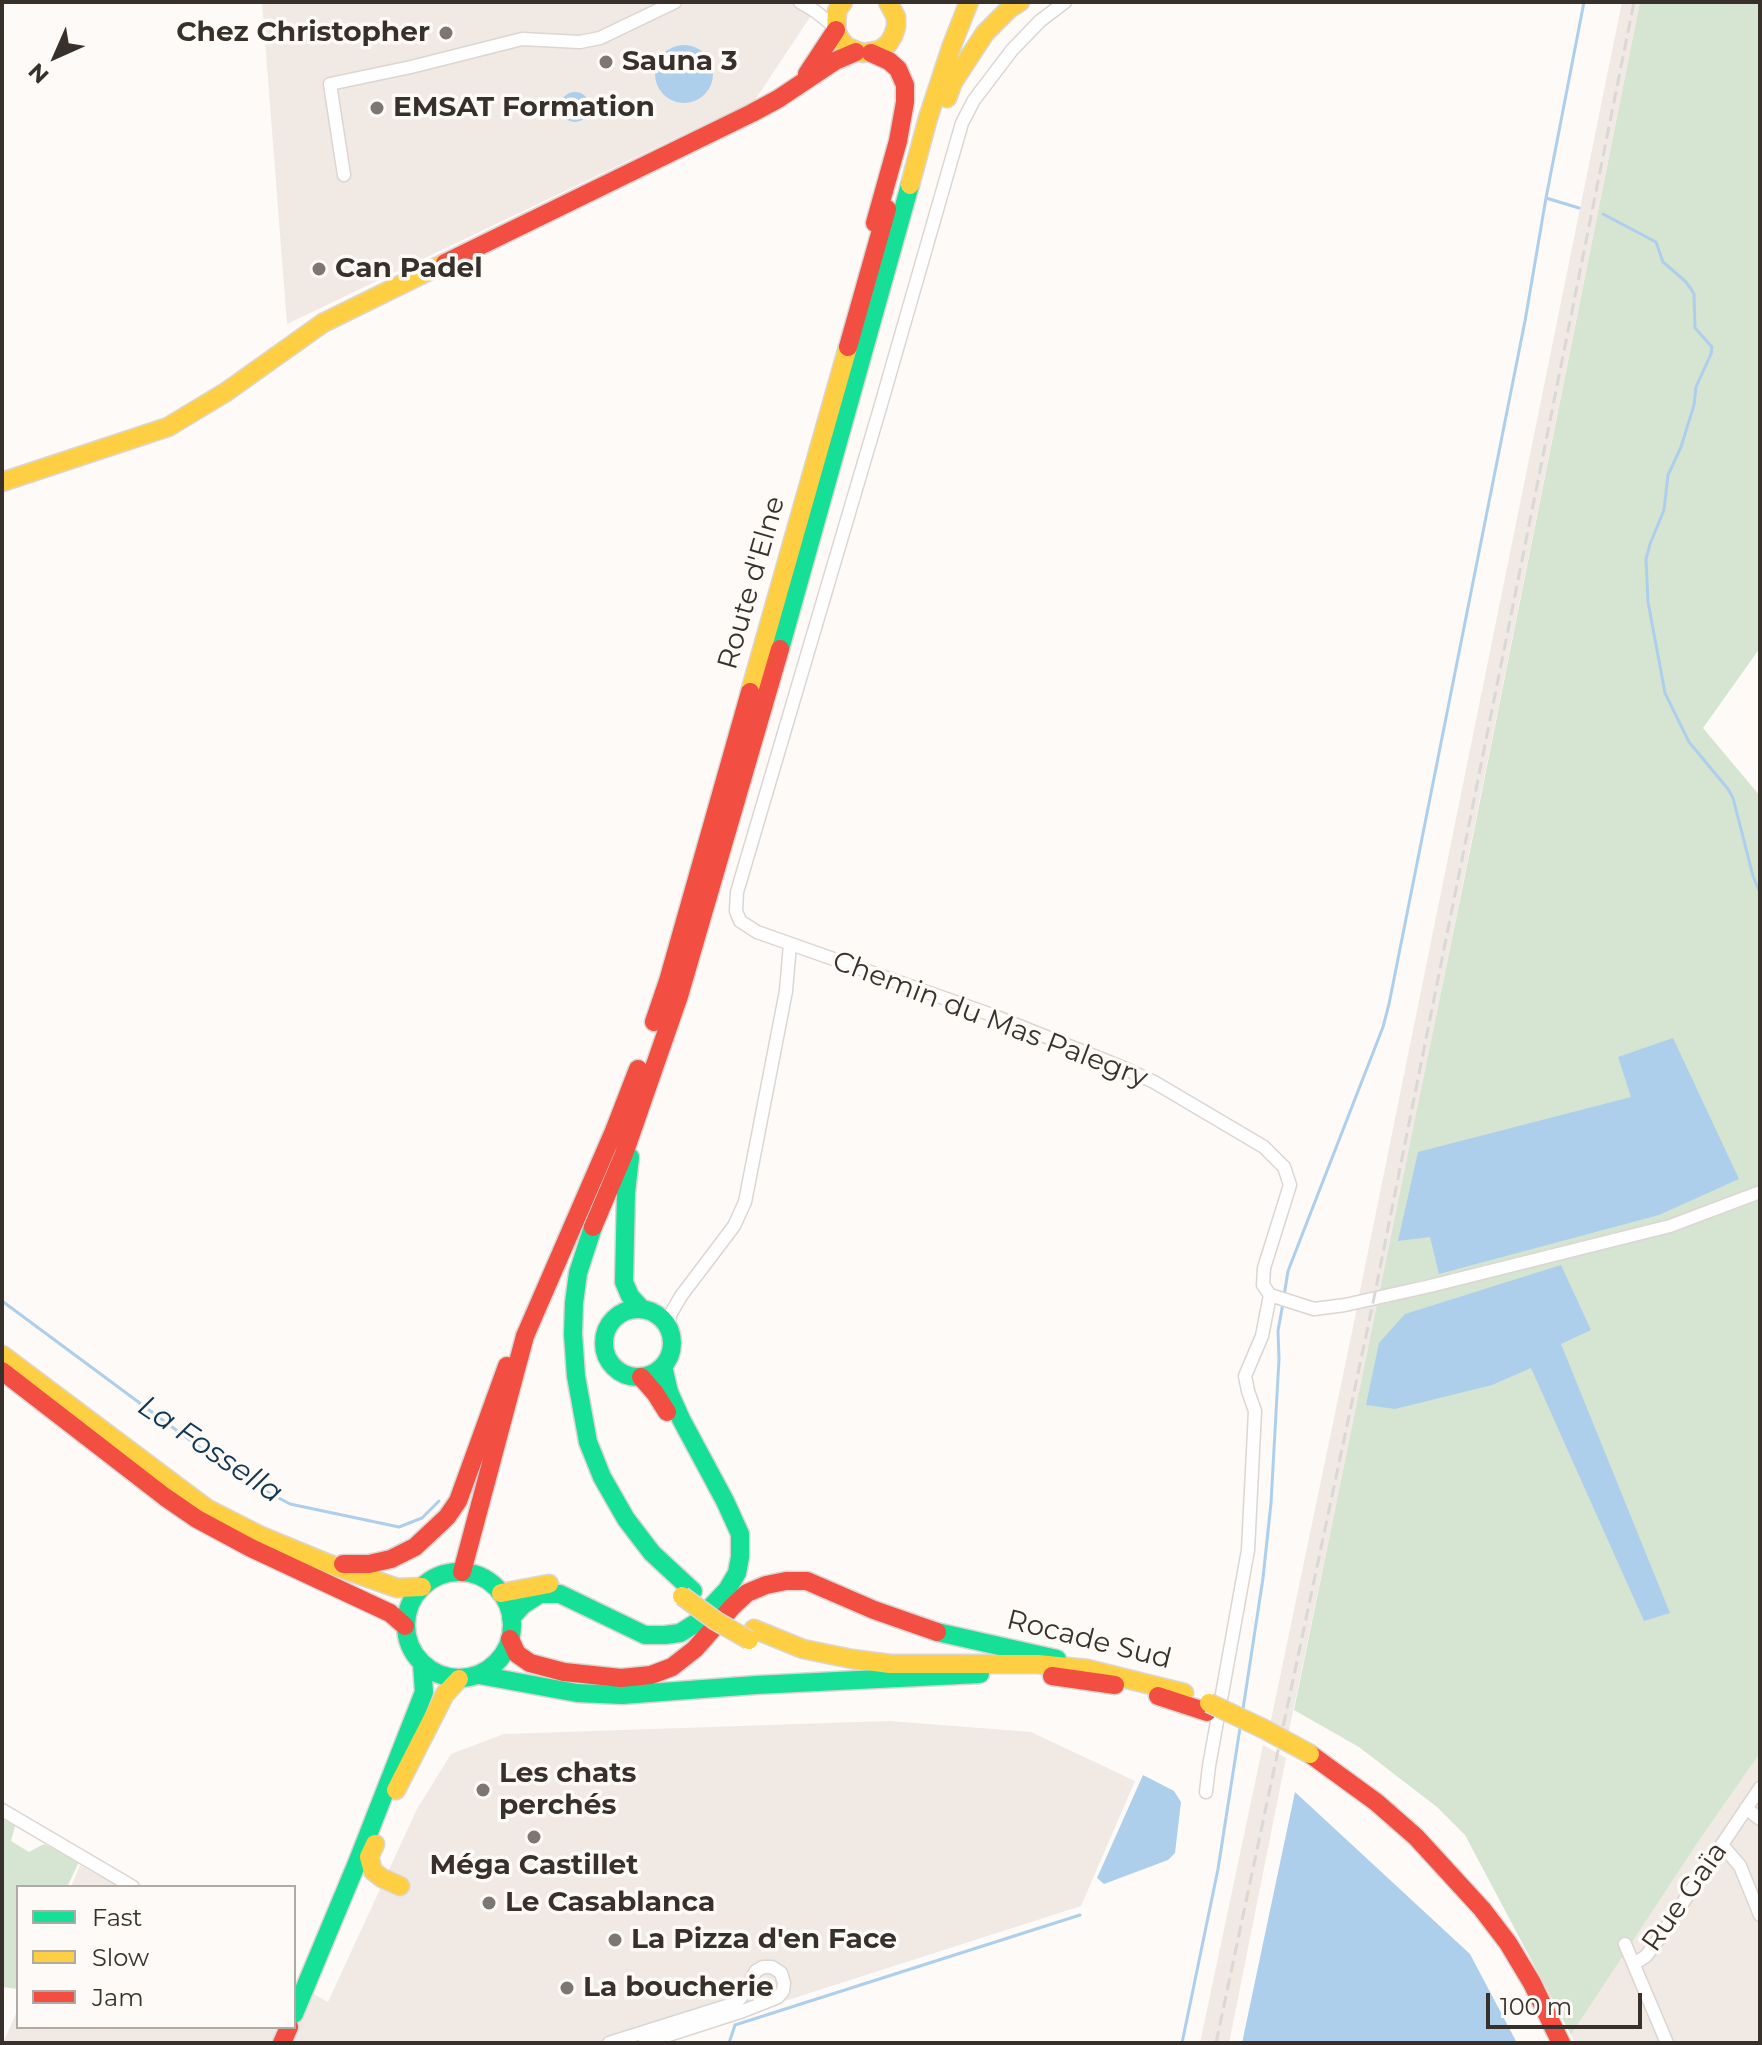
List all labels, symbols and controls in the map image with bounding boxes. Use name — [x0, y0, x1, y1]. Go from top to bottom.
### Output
north arrow — [16, 16, 96, 96]
place label: Chez Christopher — [176, 16, 430, 50]
marker: Chez Christopher — [437, 24, 455, 42]
place label: Sauna 3 — [622, 45, 737, 79]
marker: Sauna 3 — [597, 53, 615, 71]
text: N — [23, 57, 55, 89]
place label: EMSAT Formation — [393, 91, 655, 125]
marker: EMSAT Formation — [368, 99, 386, 117]
place label: Can Padel — [335, 252, 483, 286]
marker: Can Padel — [310, 260, 328, 278]
street label: Route d'Elne — [711, 493, 793, 673]
street label: Chemin du Mas Palegry — [828, 944, 1152, 1096]
water label: La Fossella — [131, 1388, 289, 1512]
street label: Rocade Sud — [1003, 1603, 1175, 1677]
place label: Les chats perchés — [499, 1757, 636, 1823]
marker: Les chats perchés — [474, 1781, 492, 1799]
marker: Méga Castillet — [525, 1828, 543, 1846]
street label: Rue Gaïa — [1635, 1836, 1735, 1958]
place label: Méga Castillet — [430, 1849, 638, 1883]
legend — [16, 1885, 296, 2029]
place label: Le Casablanca — [505, 1886, 715, 1920]
marker: Le Casablanca — [480, 1894, 498, 1912]
text: Fast — [92, 1903, 142, 1932]
place label: La Pizza d'en Face — [631, 1923, 897, 1957]
marker: La Pizza d'en Face — [606, 1931, 624, 1949]
text: Slow — [92, 1943, 149, 1972]
place label: La boucherie — [583, 1971, 774, 2005]
scale bar — [1490, 1977, 1646, 2027]
marker: La boucherie — [558, 1979, 576, 1997]
text: Jam — [92, 1983, 144, 2012]
text: 100 m — [1500, 1992, 1572, 2021]

